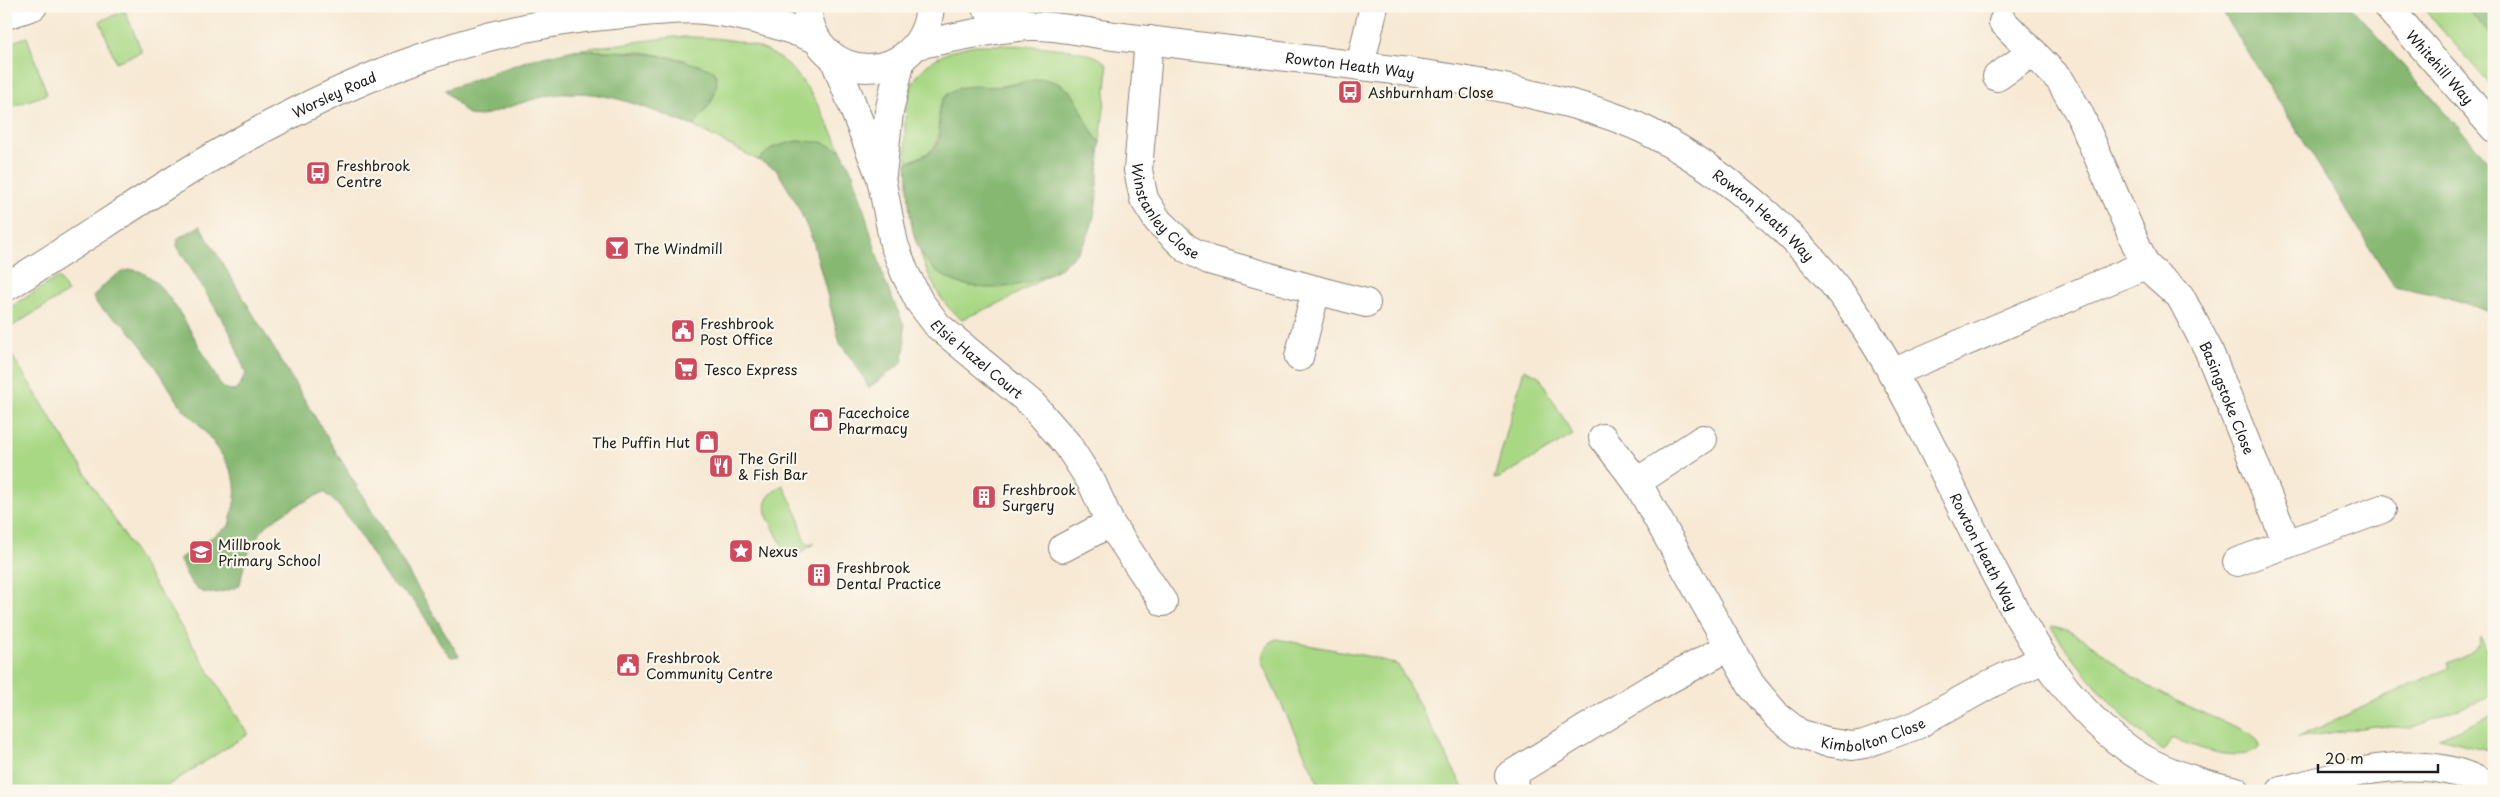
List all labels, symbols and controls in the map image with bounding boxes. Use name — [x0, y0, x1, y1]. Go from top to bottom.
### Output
street label: Whitehill Way — [2402, 25, 2479, 109]
street label: Rowton Heath Way — [1284, 46, 1416, 83]
street label: Worsley Road — [288, 66, 379, 123]
bus stop icon: Ashburnham Close — [1337, 79, 1363, 105]
place label: Ashburnham Close — [1368, 82, 1494, 103]
place label: Freshbrook Centre — [336, 155, 410, 192]
bus stop icon: Freshbrook Centre — [305, 160, 331, 186]
street label: Winstanley Close — [1127, 162, 1203, 264]
street label: Rowton Heath Way — [1709, 164, 1820, 266]
bar icon: The Windmill — [604, 235, 630, 261]
place label: The Windmill — [634, 238, 723, 259]
place label: Freshbrook Post Office — [700, 313, 774, 350]
street label: Elsie Hazel Court — [926, 315, 1028, 403]
public building icon: Freshbrook Post Office — [670, 318, 696, 344]
street label: Basingstoke Close — [2195, 337, 2260, 457]
supermarket icon: Tesco Express — [673, 356, 699, 382]
place label: Tesco Express — [704, 359, 798, 380]
place label: Facechoice Pharmacy — [838, 402, 910, 439]
shop icon: Facechoice Pharmacy — [808, 407, 834, 433]
shop icon: The Puffin Hut — [694, 429, 720, 455]
place label: The Puffin Hut — [592, 432, 690, 453]
place label: The Grill & Fish Bar — [738, 448, 808, 485]
restaurant icon: The Grill & Fish Bar — [708, 453, 734, 479]
place label: Freshbrook Surgery — [1002, 479, 1076, 516]
building icon: Freshbrook Surgery — [971, 484, 997, 510]
street label: Rowton Heath Way — [1945, 489, 2023, 614]
place label: Millbrook Primary School — [218, 534, 321, 571]
place icon: Nexus — [728, 538, 754, 564]
school or university icon: Millbrook Primary School — [188, 539, 214, 565]
place label: Nexus — [758, 541, 798, 562]
place label: Freshbrook Dental Practice — [836, 557, 941, 594]
building icon: Freshbrook Dental Practice — [806, 562, 832, 588]
place label: Freshbrook Community Centre — [646, 647, 773, 684]
public building icon: Freshbrook Community Centre — [615, 652, 641, 678]
street label: Kimbolton Close — [1820, 712, 1929, 757]
scale bar — [2318, 742, 2438, 774]
text: 20 m — [2325, 746, 2364, 769]

